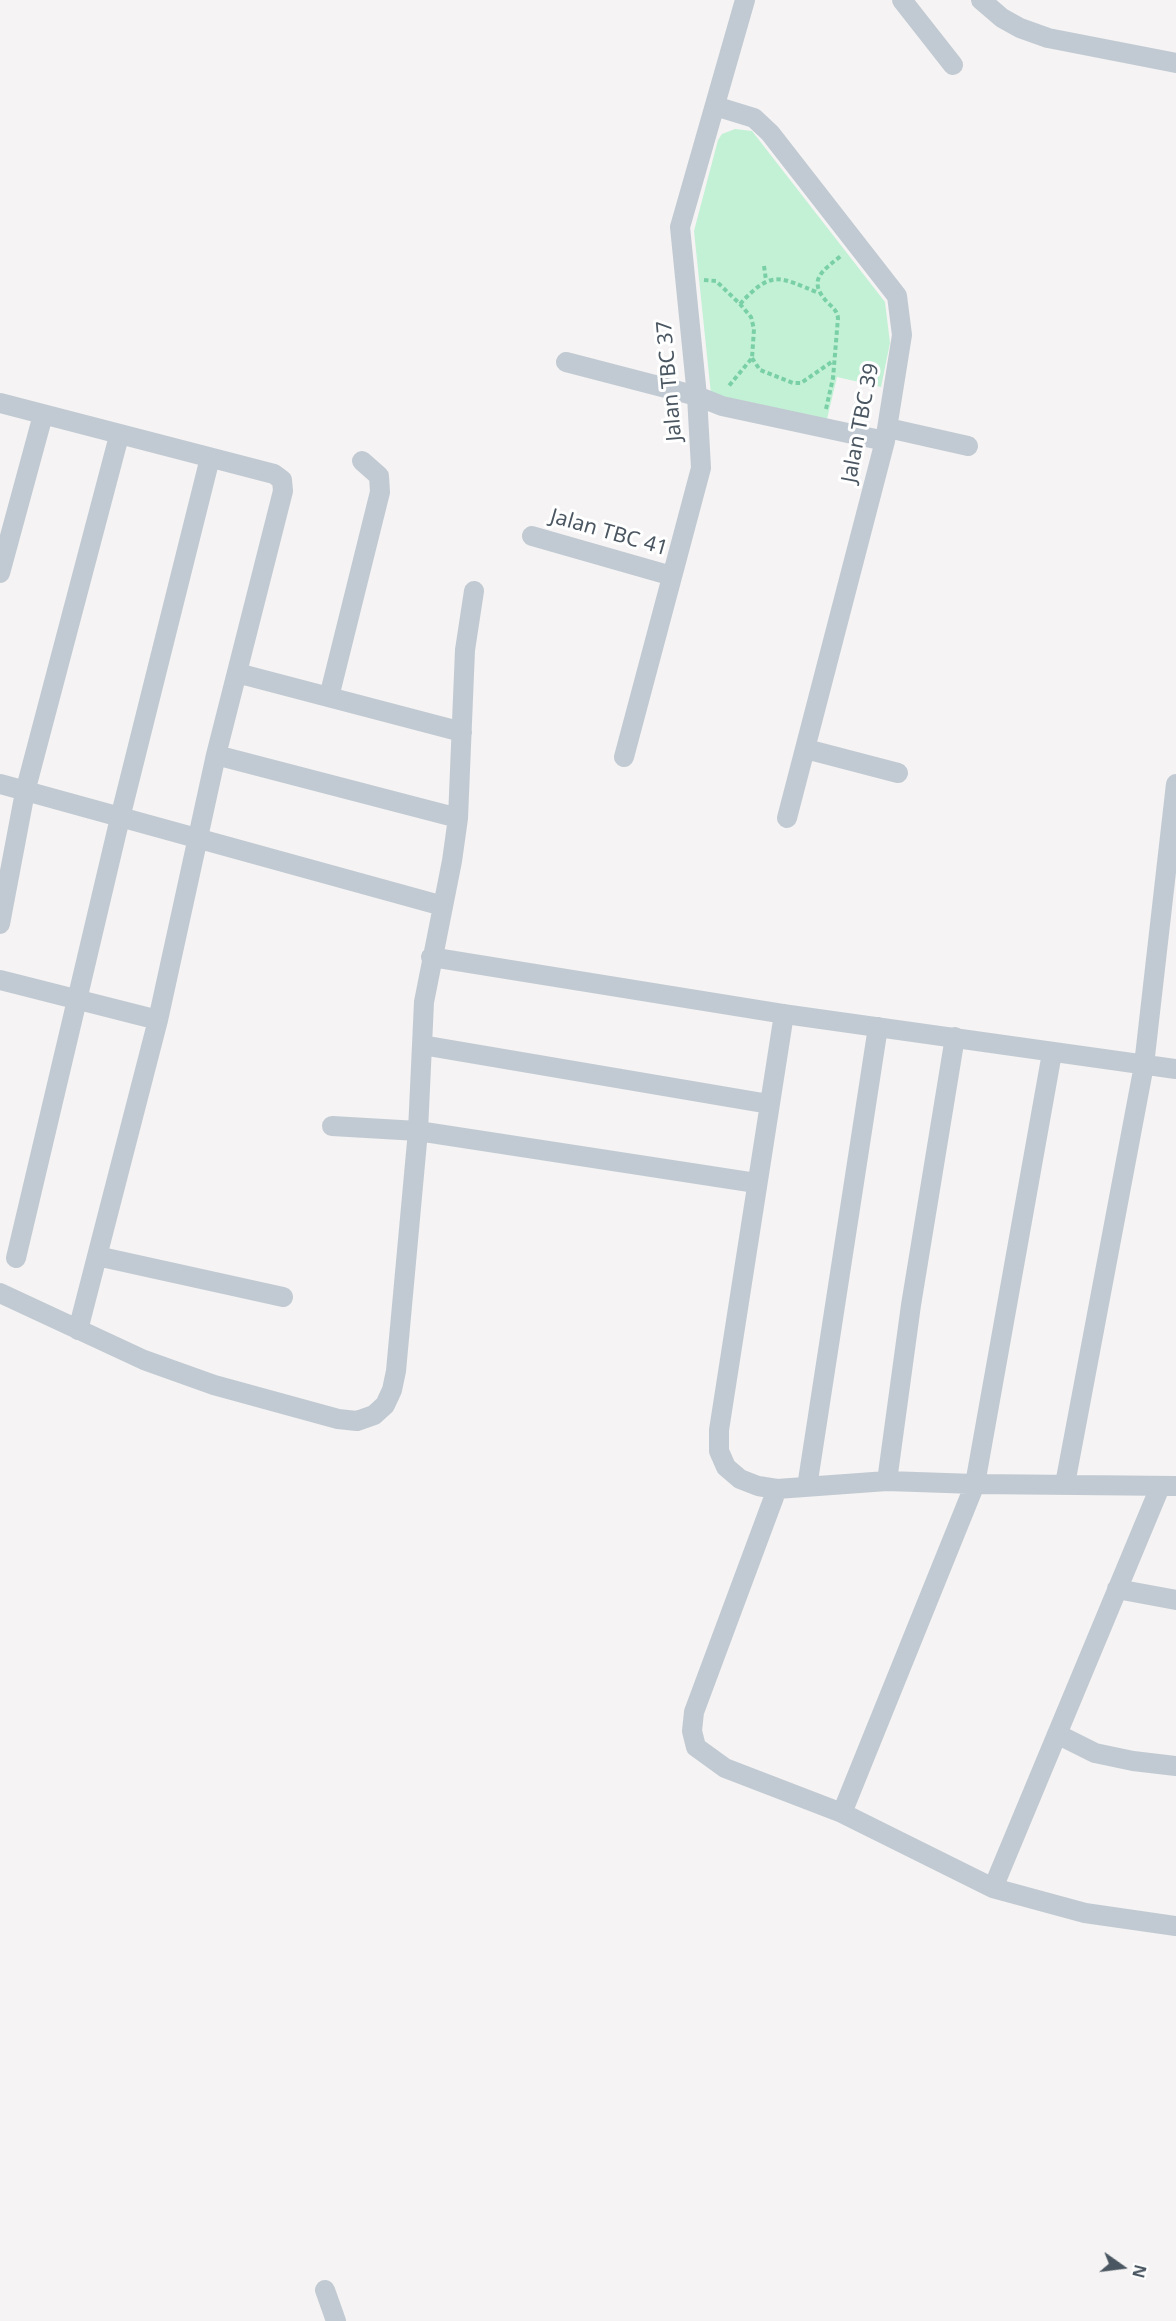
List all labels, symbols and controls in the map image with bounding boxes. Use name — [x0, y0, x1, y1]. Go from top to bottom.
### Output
street label: Jalan TBC 37 — [652, 320, 688, 442]
street label: Jalan TBC 39 — [837, 361, 885, 485]
street label: Jalan TBC 41 — [547, 504, 671, 562]
north arrow — [1092, 2237, 1152, 2297]
text: N — [1127, 2262, 1152, 2280]

